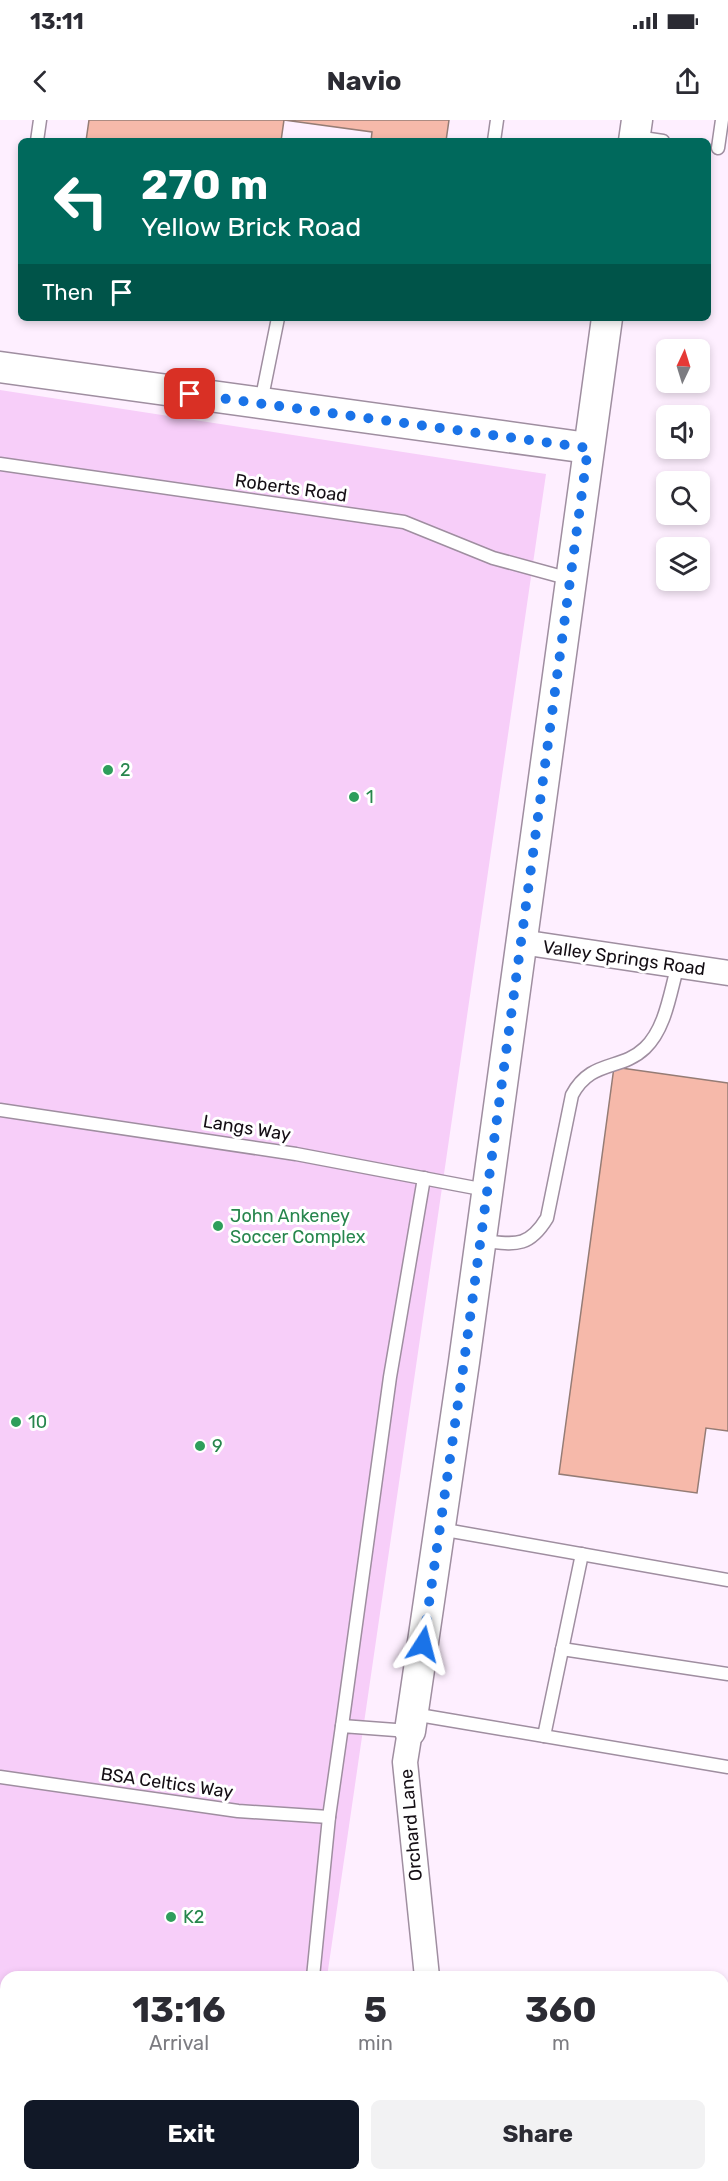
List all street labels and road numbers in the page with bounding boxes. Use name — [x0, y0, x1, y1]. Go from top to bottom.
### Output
street label: Roberts Road — [234, 469, 348, 507]
street label: Valley Springs Road — [541, 936, 707, 980]
street label: Langs Way — [201, 1110, 293, 1146]
street label: BSA Celtics Way — [99, 1763, 235, 1803]
street label: Orchard Lane — [395, 1768, 427, 1882]

